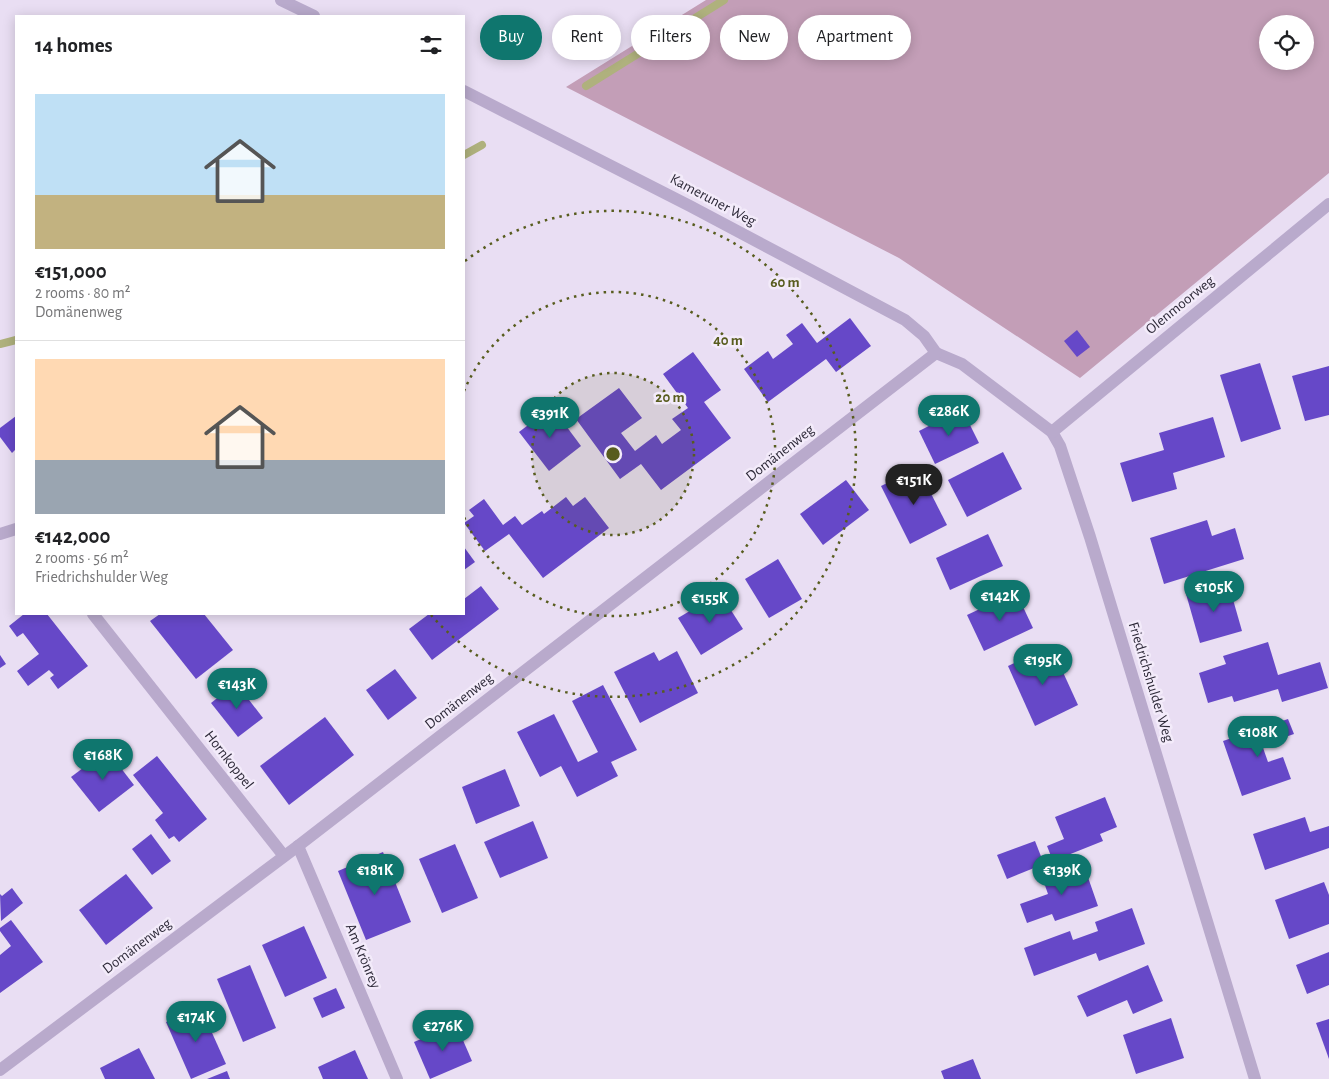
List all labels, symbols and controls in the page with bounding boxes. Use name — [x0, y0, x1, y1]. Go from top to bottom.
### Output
chip: Buy — [480, 15, 542, 60]
chip: Rent — [552, 15, 621, 60]
chip: Filters — [631, 15, 710, 60]
chip: New — [720, 15, 788, 60]
chip: Apartment — [798, 15, 911, 60]
map controls — [1259, 15, 1314, 70]
button: locate — [1259, 15, 1314, 70]
icon: filters — [417, 31, 445, 59]
text: 14 homes — [35, 35, 113, 56]
icon: home — [195, 126, 285, 216]
street label: Kameruner Weg — [668, 171, 759, 229]
text: €151,000 — [35, 261, 107, 282]
street label: Olenmoorweg — [1143, 273, 1218, 337]
text: 60 m — [770, 275, 800, 290]
text: 2 rooms · 80 m² — [35, 285, 130, 301]
text: Domänenweg — [35, 304, 122, 320]
text: 40 m — [713, 333, 743, 348]
text: 20 m — [655, 390, 685, 405]
icon: home — [195, 392, 285, 482]
pin: €286K — [914, 394, 984, 437]
pin: €391K — [515, 396, 585, 439]
text: €286K — [929, 403, 969, 419]
text: €391K — [531, 405, 569, 421]
street label: Domänenweg — [743, 421, 817, 484]
centre of rings — [604, 445, 622, 463]
pin: €151K — [879, 464, 949, 506]
text: €151K — [896, 472, 932, 488]
text: €142,000 — [35, 526, 110, 547]
text: 2 rooms · 56 m² — [35, 550, 129, 566]
text: Friedrichshulder Weg — [35, 569, 168, 585]
pin: €105K — [1179, 570, 1249, 613]
text: €105K — [1195, 579, 1233, 595]
pin: €142K — [965, 580, 1035, 622]
pin: €155K — [675, 582, 745, 624]
text: €142K — [981, 588, 1019, 604]
text: €155K — [692, 590, 728, 606]
street label: Friedrichshulder Weg — [1126, 620, 1177, 744]
pin: €195K — [1008, 644, 1078, 686]
text: €195K — [1024, 652, 1062, 668]
pin: €143K — [202, 668, 272, 710]
street label: Domänenweg — [422, 669, 496, 732]
text: €143K — [218, 676, 256, 692]
pin: €108K — [1223, 716, 1293, 758]
text: €108K — [1239, 724, 1277, 740]
street label: Hornkoppel — [202, 728, 256, 792]
pin: €168K — [68, 738, 138, 781]
text: €168K — [84, 747, 122, 763]
pin: €181K — [340, 854, 410, 896]
pin: €139K — [1027, 854, 1097, 896]
text: €181K — [357, 862, 393, 878]
text: €139K — [1043, 862, 1081, 878]
street label: Domänenweg — [100, 915, 175, 977]
street label: Am Krönrey — [343, 921, 384, 991]
pin: €174K — [161, 1000, 231, 1043]
text: €174K — [177, 1009, 215, 1025]
pin: €276K — [408, 1010, 478, 1052]
text: €276K — [424, 1018, 463, 1034]

